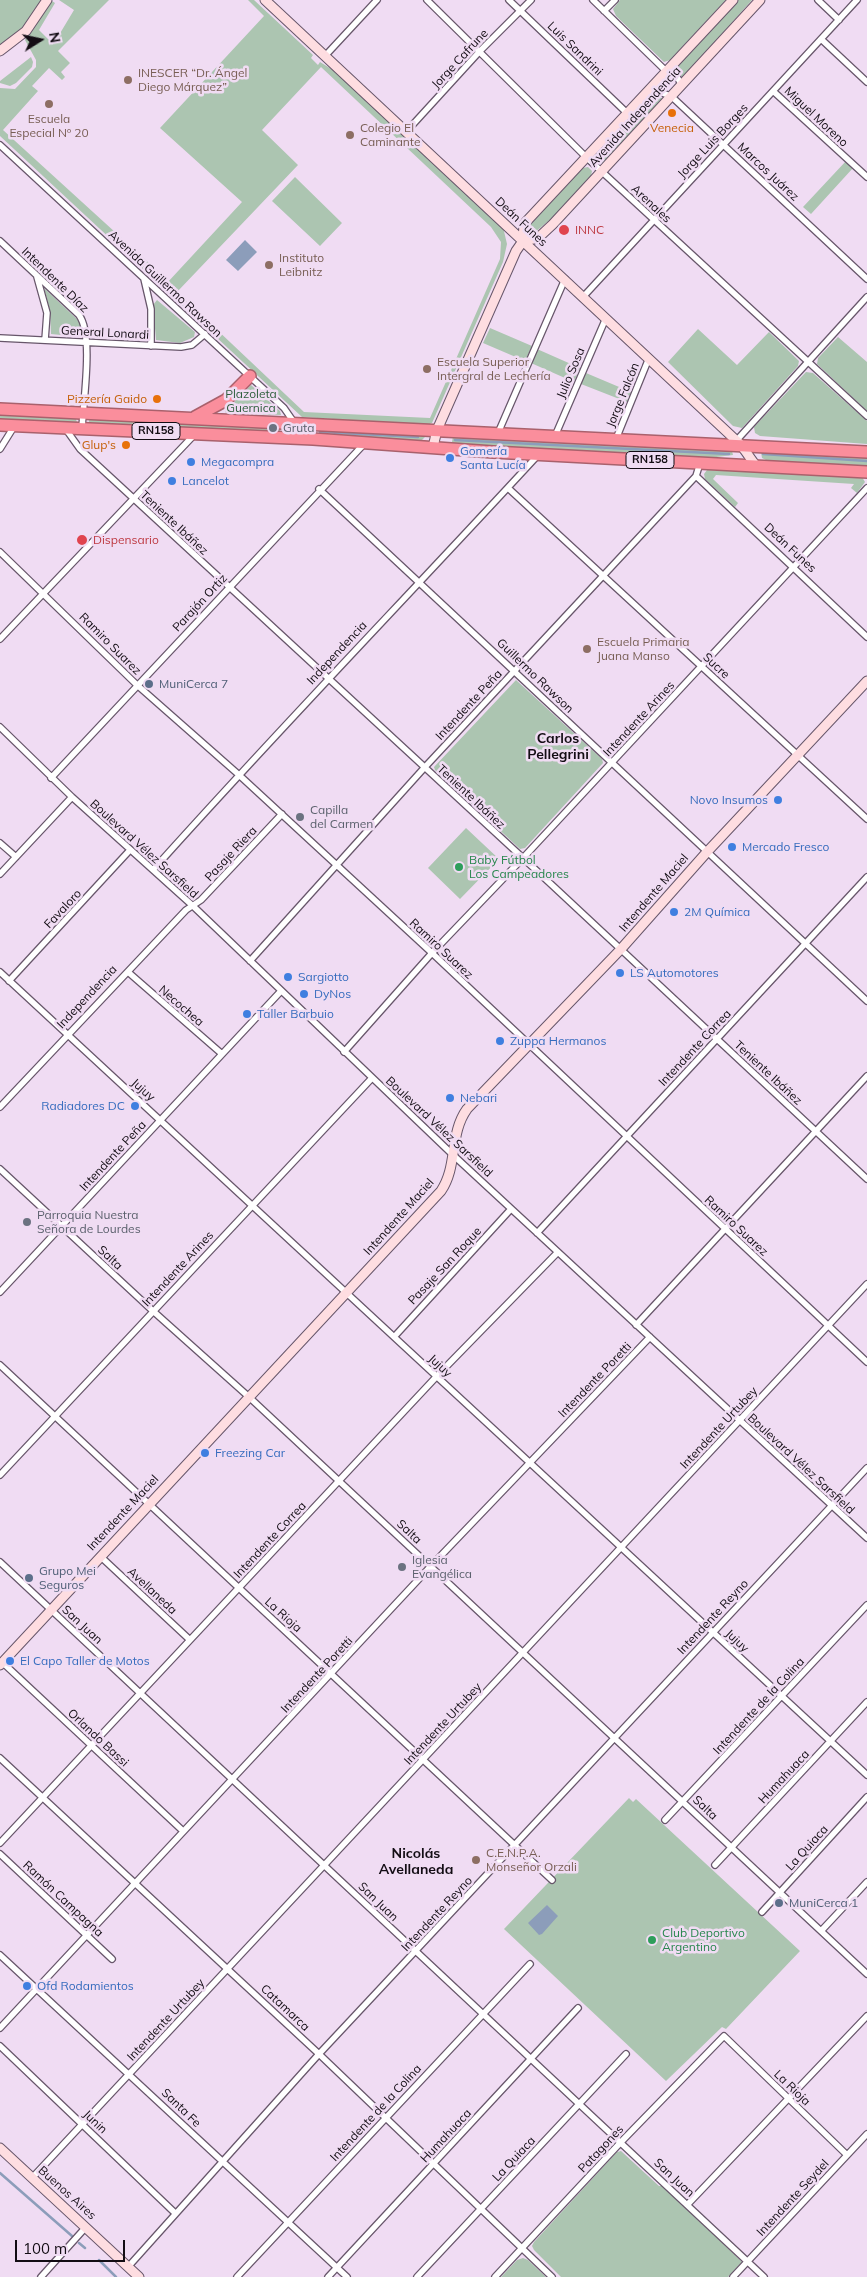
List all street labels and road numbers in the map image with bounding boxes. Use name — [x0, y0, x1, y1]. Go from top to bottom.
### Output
street label: Luis Sandrini — [544, 19, 606, 79]
street label: Jorge Cafrune — [429, 26, 491, 92]
street label: Avenida Independencia — [586, 64, 684, 170]
street label: Miguel Moreno — [781, 84, 851, 150]
street label: Jorge Luis Borges — [675, 101, 751, 181]
street label: Marcos Juárez — [734, 140, 802, 204]
street label: Arenales — [628, 182, 674, 226]
street label: Deán Funes — [492, 194, 550, 250]
street label: Avenida Guillermo Rawson — [105, 228, 225, 340]
street label: Intendente Díaz — [18, 244, 92, 316]
street label: General Lonardi — [61, 324, 149, 342]
street label: Julio Sosa — [554, 345, 588, 401]
street label: Jorge Falcón — [604, 361, 642, 429]
road number: RN158 — [132, 422, 180, 440]
road number: RN158 — [626, 452, 674, 468]
street label: Teniente Ibáñez — [137, 488, 211, 558]
street label: Deán Funes — [761, 520, 819, 576]
street label: Parajón Ortiz — [170, 571, 230, 635]
street label: Ramiro Suarez — [76, 610, 144, 678]
street label: Independencia — [304, 618, 370, 688]
street label: Guillermo Rawson — [494, 636, 576, 716]
street label: Sucre — [700, 650, 732, 682]
street label: Intendente Peña — [433, 667, 505, 743]
street label: Intendente Arines — [600, 678, 678, 760]
street label: Teniente Ibáñez — [434, 762, 508, 832]
street label: Boulevard Vélez Sarsfield — [87, 797, 201, 901]
street label: Pasaje Riera — [202, 824, 260, 884]
street label: Intendente Maciel — [616, 851, 692, 935]
street label: Favaloro — [41, 887, 85, 931]
street label: Ramiro Suarez — [406, 916, 476, 982]
street label: Independencia — [54, 962, 120, 1032]
street label: Necochea — [156, 983, 206, 1029]
street label: Intendente Correa — [656, 1007, 734, 1089]
street label: Teniente Ibáñez — [731, 1038, 805, 1108]
street label: Boulevard Vélez Sarsfield — [383, 1074, 495, 1180]
street label: Jujuy — [128, 1076, 158, 1104]
street label: Intendente Peña — [77, 1118, 149, 1194]
street label: Intendente Maciel — [361, 1176, 437, 1258]
street label: Ramiro Suarez — [701, 1193, 771, 1259]
street label: Pasaje San Roque — [405, 1224, 485, 1308]
street label: Intendente Arines — [139, 1228, 217, 1310]
street label: Salta — [95, 1243, 125, 1273]
street label: Intendente Poretti — [556, 1340, 634, 1420]
street label: Jujuy — [425, 1352, 455, 1380]
street label: Intendente Urtubey — [677, 1384, 761, 1472]
street label: Boulevard Vélez Sarsfield — [745, 1411, 857, 1517]
street label: Intendente Maciel — [84, 1472, 162, 1554]
street label: Intendente Correa — [231, 1499, 309, 1581]
street label: Salta — [394, 1517, 424, 1547]
street label: Avellaneda — [124, 1565, 180, 1617]
street label: Intendente Reyno — [675, 1577, 751, 1657]
street label: La Rioja — [261, 1595, 305, 1635]
street label: San Juan — [59, 1603, 105, 1647]
street label: Jujuy — [722, 1627, 752, 1655]
street label: Intendente Poretti — [278, 1634, 356, 1716]
street label: Intendente de la Colina — [710, 1655, 808, 1757]
street label: Intendente Urtubey — [401, 1680, 485, 1768]
street label: Orlando Bassi — [65, 1706, 131, 1770]
street label: Humahuaca — [756, 1747, 812, 1807]
street label: Salta — [690, 1793, 720, 1823]
street label: La Quiaca — [783, 1822, 831, 1874]
street label: Ramón Campagna — [20, 1858, 106, 1940]
street label: Intendente Reyno — [399, 1874, 475, 1954]
street label: San Juan — [355, 1879, 401, 1925]
street label: Intendente Urtubey — [124, 1976, 208, 2064]
street label: Catamarca — [258, 1982, 312, 2034]
street label: Intendente de la Colina — [327, 2062, 425, 2164]
street label: La Rioja — [771, 2067, 813, 2109]
street label: Santa Fe — [158, 2086, 204, 2130]
street label: Humahuaca — [418, 2106, 474, 2166]
street label: Junin — [80, 2107, 110, 2137]
street label: Patagones — [575, 2122, 627, 2176]
street label: La Quiaca — [490, 2134, 538, 2184]
street label: San Juan — [651, 2156, 697, 2200]
street label: Intendente Seydel — [754, 2157, 832, 2239]
street label: Buenos Aires — [35, 2163, 99, 2223]

